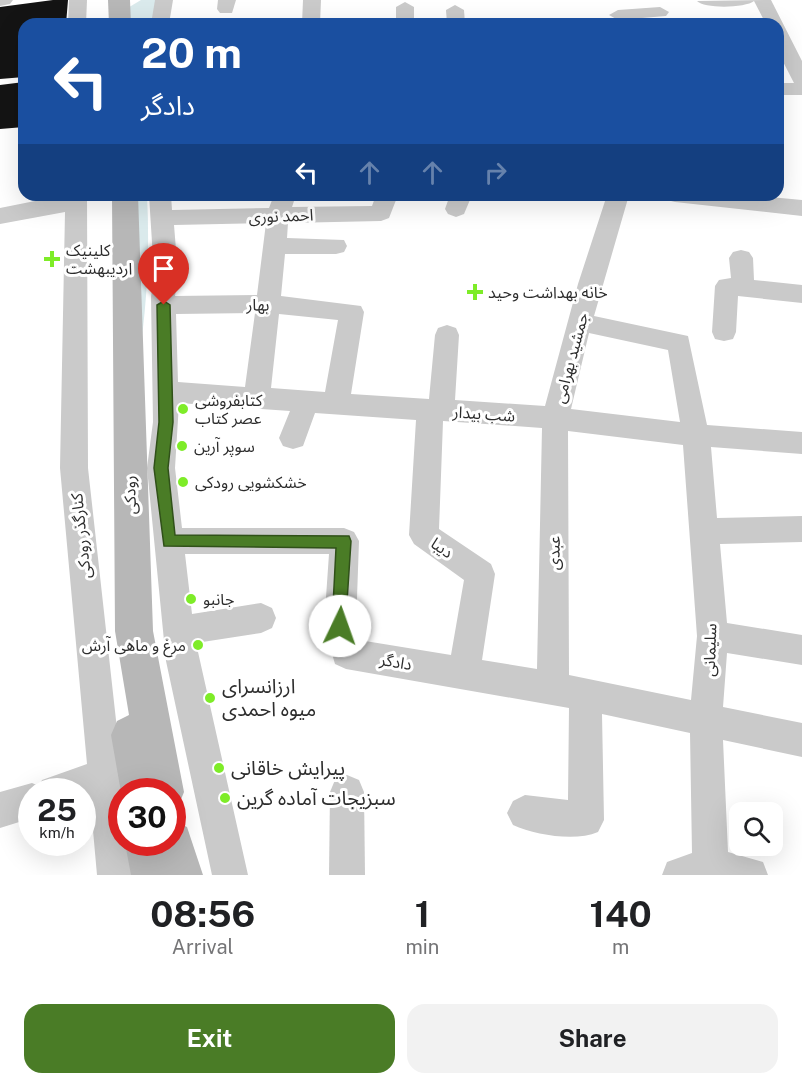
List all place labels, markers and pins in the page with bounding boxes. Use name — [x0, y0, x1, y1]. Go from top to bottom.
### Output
place label: کلینیک اردیبهشت — [66, 241, 132, 278]
pin — [138, 243, 189, 305]
marker: کلینیک اردیبهشت — [43, 250, 61, 268]
marker: خانه بهداشت وحید — [466, 283, 484, 301]
place label: خانه بهداشت وحید — [488, 283, 608, 302]
place label: کتابفروشی عصر کتاب — [195, 391, 263, 428]
marker: کتابفروشی عصر کتاب — [176, 402, 190, 416]
place label: سوپر آرین — [194, 437, 255, 457]
marker: سوپر آرین — [175, 439, 189, 453]
place label: خشکشویی رودکی — [195, 473, 307, 492]
marker: خشکشویی رودکی — [176, 475, 190, 489]
place label: جانبو — [203, 590, 234, 609]
marker: جانبو — [184, 592, 198, 606]
place label: مرغ و ماهی آرش — [82, 636, 186, 658]
marker: مرغ و ماهی آرش — [191, 638, 205, 652]
place label: ارزانسرای میوه احمدی — [222, 674, 316, 721]
marker: ارزانسرای میوه احمدی — [203, 691, 217, 705]
place label: پیرایش خاقانی — [231, 756, 345, 781]
marker: پیرایش خاقانی — [212, 761, 226, 775]
place label: سبزیجات آماده گرین — [237, 786, 396, 810]
marker: سبزیجات آماده گرین — [218, 791, 232, 805]

